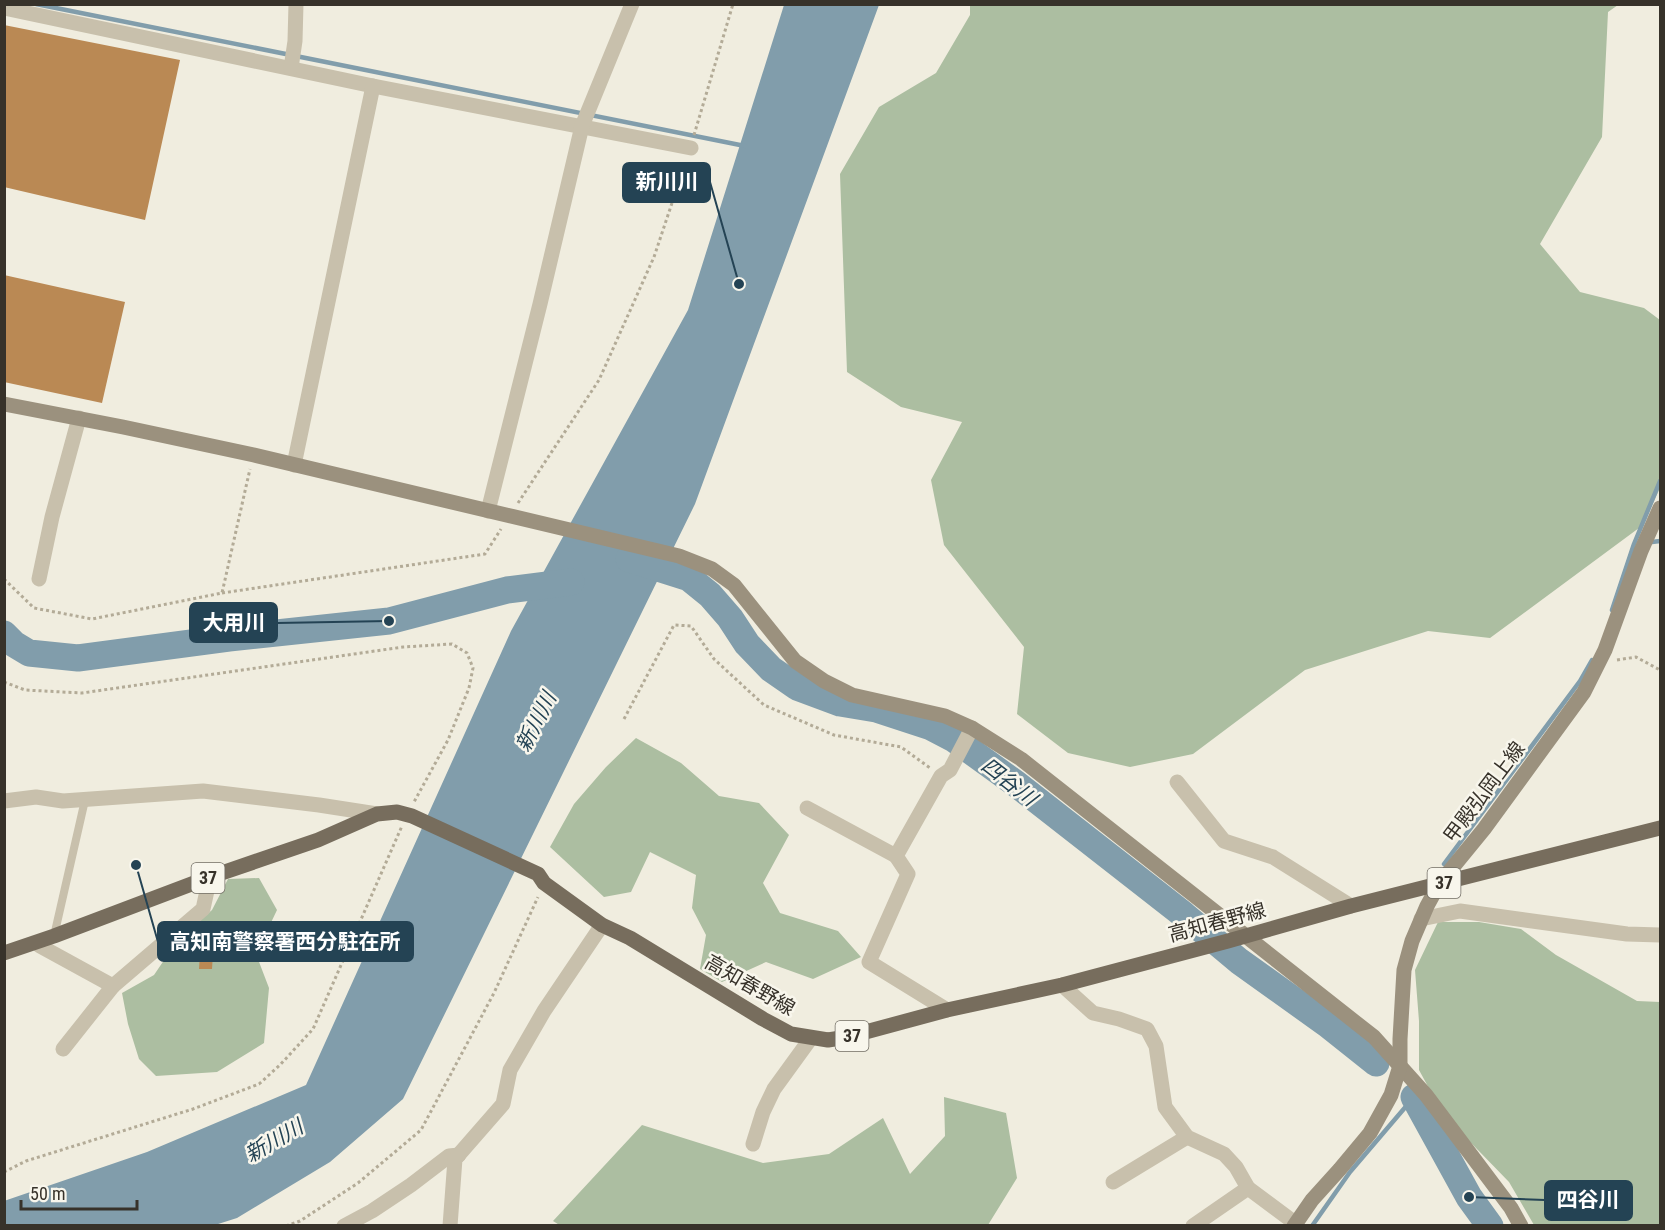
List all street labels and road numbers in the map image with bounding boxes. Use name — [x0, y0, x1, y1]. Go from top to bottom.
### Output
street label: 甲殿弘岡上線 — [1438, 737, 1530, 847]
road number: 37 — [192, 863, 224, 893]
road number: 37 — [1428, 868, 1460, 898]
street label: 高知春野線 — [1166, 897, 1268, 947]
street label: 高知春野線 — [701, 950, 799, 1020]
road number: 37 — [836, 1021, 868, 1051]

